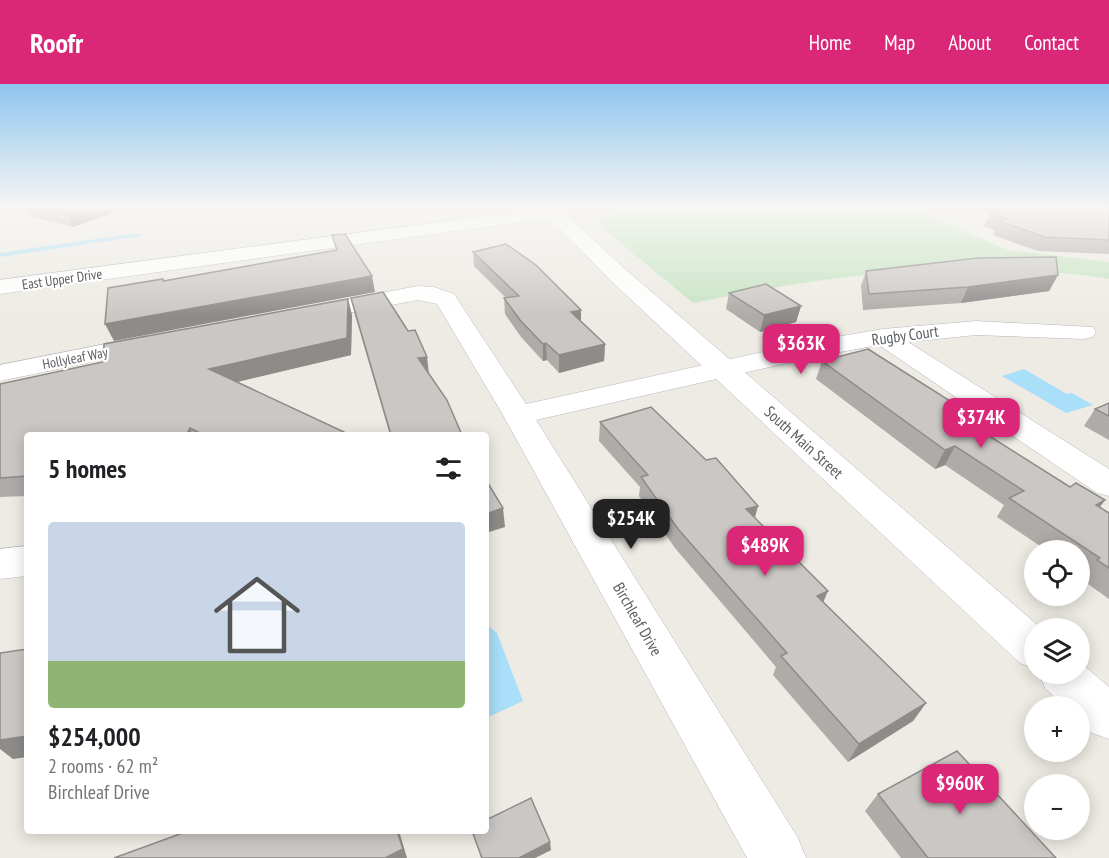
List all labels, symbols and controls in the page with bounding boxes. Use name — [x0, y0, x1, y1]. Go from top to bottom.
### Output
text: Roofr — [30, 24, 83, 61]
text: Home — [809, 29, 851, 56]
text: Map — [884, 29, 915, 56]
text: About — [948, 29, 991, 56]
text: Contact — [1024, 29, 1079, 56]
street label: East Upper Drive — [21, 264, 103, 294]
street label: Rugby Court — [870, 320, 940, 350]
pin: $363K — [759, 324, 843, 375]
text: $363K — [777, 330, 825, 356]
street label: Hollyleaf Way — [41, 343, 110, 373]
pin: $374K — [939, 398, 1023, 449]
street label: South Main Street — [760, 401, 848, 483]
text: $374K — [957, 404, 1005, 430]
text: 5 homes — [48, 452, 126, 485]
icon: filters — [432, 452, 465, 485]
pin: $254K — [589, 499, 673, 550]
text: $254K — [607, 505, 655, 531]
pin: $489K — [723, 526, 807, 577]
text: $489K — [741, 532, 789, 558]
map controls — [1024, 540, 1090, 840]
button: locate — [1024, 540, 1090, 606]
icon: home — [203, 561, 311, 669]
street label: Birchleaf Drive — [609, 579, 667, 659]
button: layers — [1024, 618, 1090, 684]
button: + — [1024, 696, 1090, 762]
text: $254,000 — [48, 720, 141, 753]
text: 2 rooms · 62 m² — [48, 753, 158, 779]
pin: $960K — [918, 764, 1002, 815]
text: $960K — [936, 770, 984, 796]
button: − — [1024, 774, 1090, 840]
text: Birchleaf Drive — [48, 779, 150, 805]

